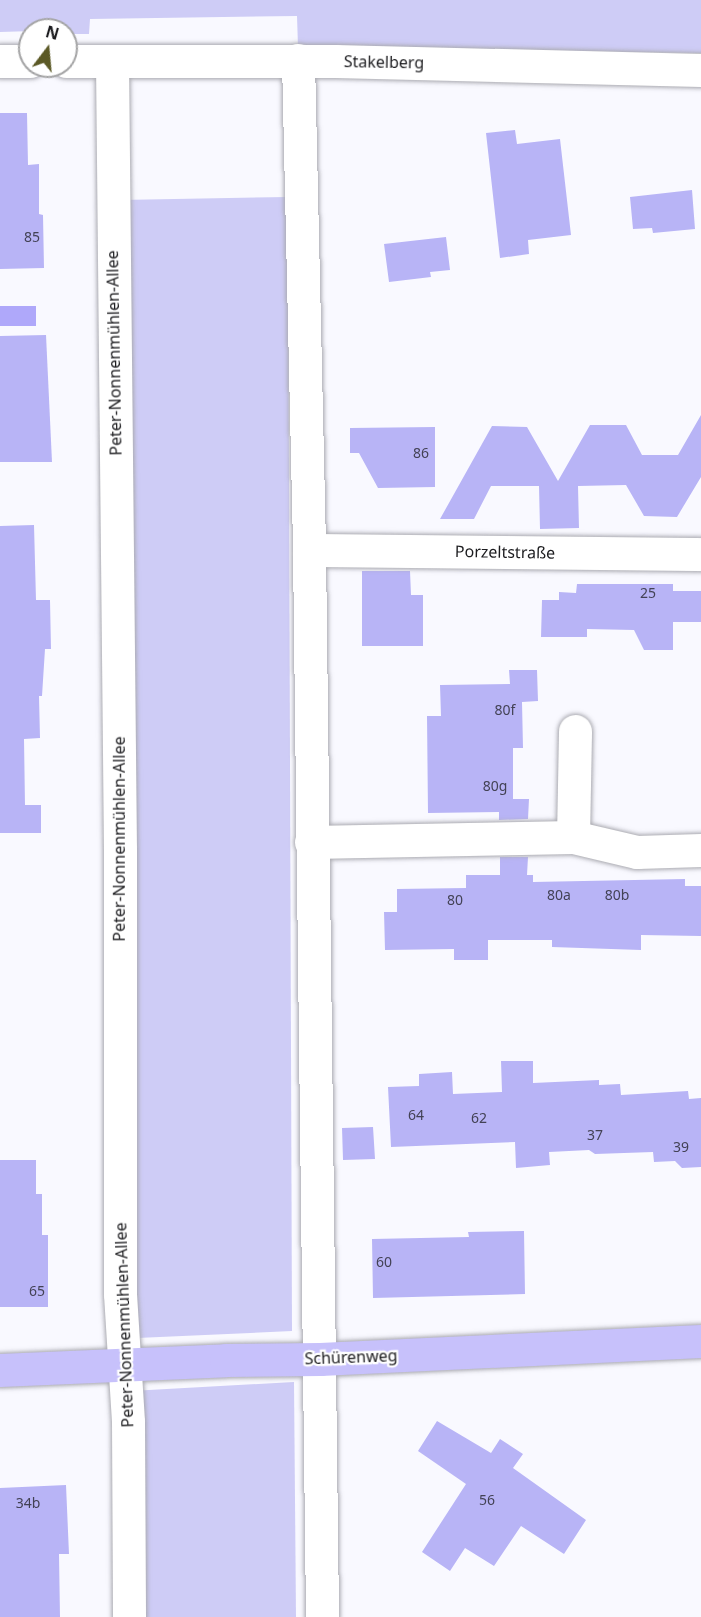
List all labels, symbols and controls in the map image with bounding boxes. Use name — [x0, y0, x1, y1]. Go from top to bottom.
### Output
north arrow — [18, 18, 78, 78]
text: N — [43, 20, 62, 45]
street label: Stakelberg — [344, 52, 424, 72]
house number: 85 — [24, 229, 40, 245]
street label: Peter-Nonnenmühlen-Allee — [103, 250, 125, 456]
house number: 86 — [413, 445, 429, 461]
street label: Porzeltstraße — [455, 542, 555, 562]
house number: 25 — [640, 585, 656, 601]
house number: 80f — [495, 702, 515, 718]
street label: Peter-Nonnenmühlen-Allee — [109, 736, 129, 942]
house number: 80g — [483, 778, 507, 794]
house number: 80a — [547, 887, 571, 903]
house number: 80b — [605, 887, 629, 903]
house number: 80 — [447, 892, 463, 908]
house number: 64 — [408, 1107, 424, 1123]
house number: 62 — [471, 1110, 487, 1126]
house number: 37 — [587, 1127, 603, 1143]
house number: 39 — [673, 1139, 689, 1155]
street label: Peter-Nonnenmühlen-Allee — [111, 1222, 137, 1428]
house number: 60 — [376, 1254, 392, 1270]
house number: 65 — [29, 1283, 45, 1299]
street label: Schürenweg — [304, 1346, 398, 1368]
house number: 56 — [479, 1492, 495, 1508]
house number: 34b — [16, 1495, 40, 1511]

